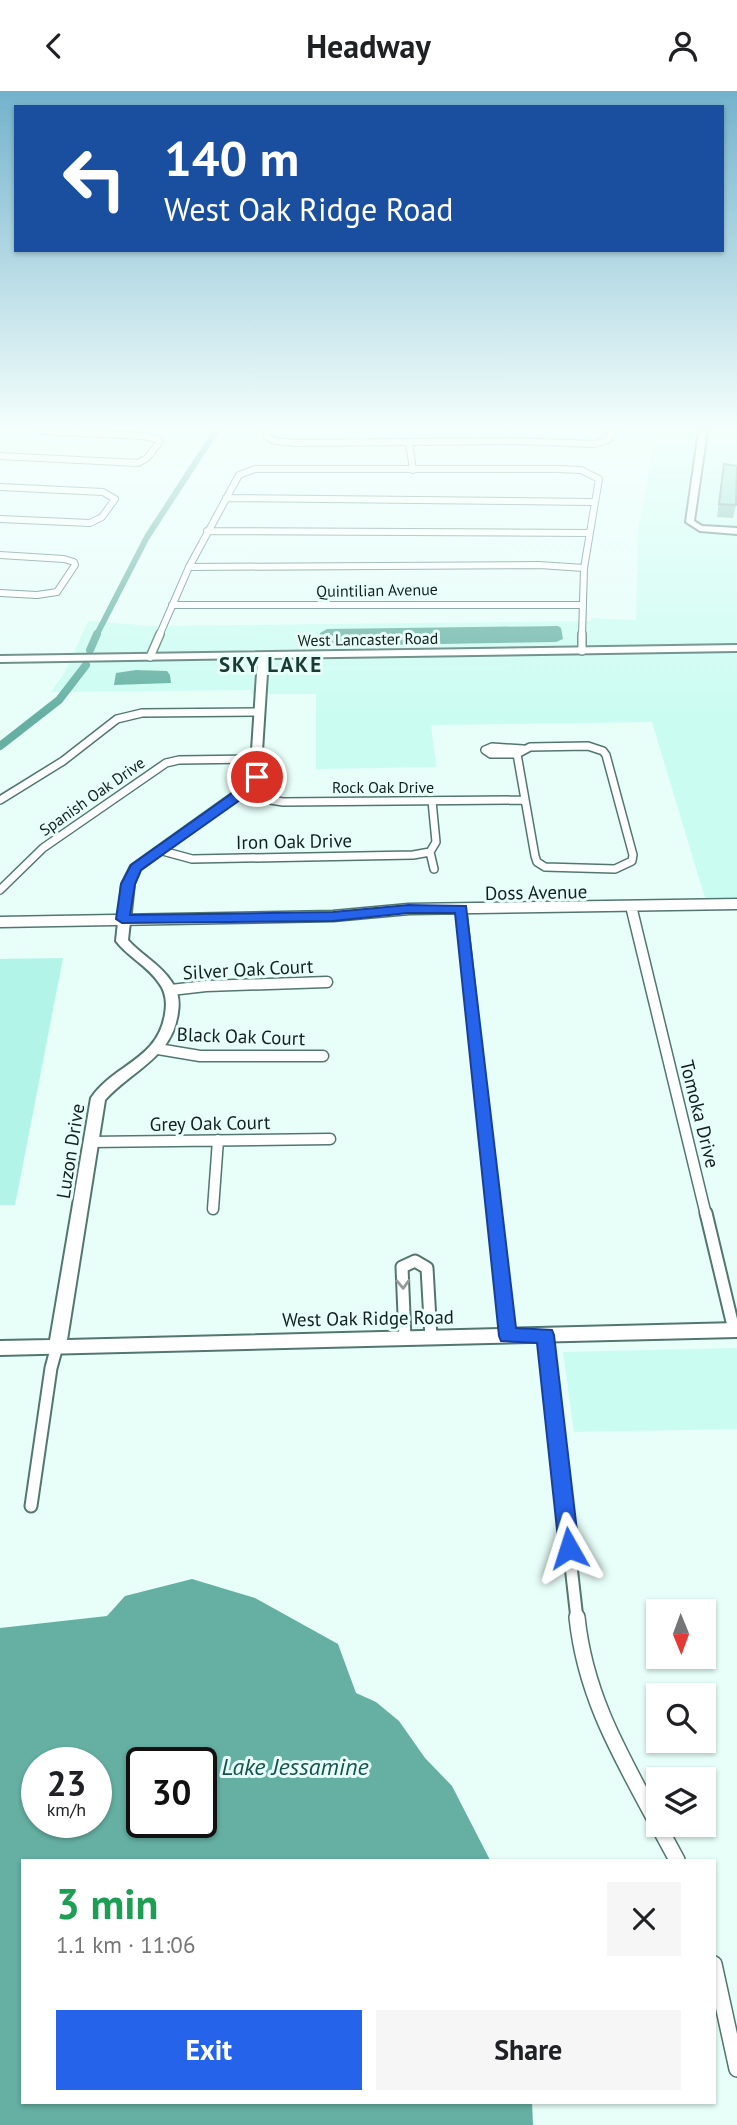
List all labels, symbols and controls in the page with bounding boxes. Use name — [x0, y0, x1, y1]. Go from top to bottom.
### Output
text: Headway — [306, 25, 431, 67]
icon: back — [35, 27, 73, 65]
icon: person — [664, 27, 702, 65]
text: 140 m — [164, 126, 299, 190]
icon: left — [49, 133, 140, 224]
text: West Oak Ridge Road — [164, 188, 454, 230]
street label: Quintilian Avenue — [316, 579, 438, 601]
street label: West Lancaster Road — [298, 628, 438, 650]
district label: SKY LAKE — [219, 651, 323, 678]
pin — [227, 747, 287, 807]
street label: Spanish Oak Drive — [35, 752, 149, 840]
icon: arrive — [238, 758, 276, 796]
street label: Rock Oak Drive — [332, 777, 434, 797]
street label: Iron Oak Drive — [236, 828, 352, 854]
street label: Doss Avenue — [485, 879, 587, 905]
street label: Silver Oak Court — [182, 954, 315, 984]
street label: Black Oak Court — [176, 1022, 306, 1050]
street label: Tomoka Drive — [675, 1058, 725, 1170]
street label: Luzon Drive — [51, 1102, 89, 1200]
street label: Grey Oak Court — [149, 1110, 271, 1136]
one-way arrow — [395, 1279, 410, 1290]
street label: West Oak Ridge Road — [282, 1305, 454, 1331]
position arrow — [532, 1511, 606, 1585]
north arrow — [646, 1599, 716, 1669]
map controls — [646, 1599, 716, 1837]
button: search — [646, 1683, 716, 1753]
speed limit sign: 30 — [126, 1747, 217, 1838]
water label: Lake Jessamine — [221, 1751, 369, 1782]
text: 23 — [47, 1760, 86, 1806]
button: layers — [646, 1767, 716, 1837]
text: km/h — [47, 1798, 86, 1821]
text: 3 min — [56, 1876, 158, 1931]
button: close — [607, 1882, 681, 1956]
text: 1.1 km · 11:06 — [56, 1930, 195, 1959]
button: Exit — [56, 2010, 362, 2090]
button: Share — [376, 2010, 681, 2090]

